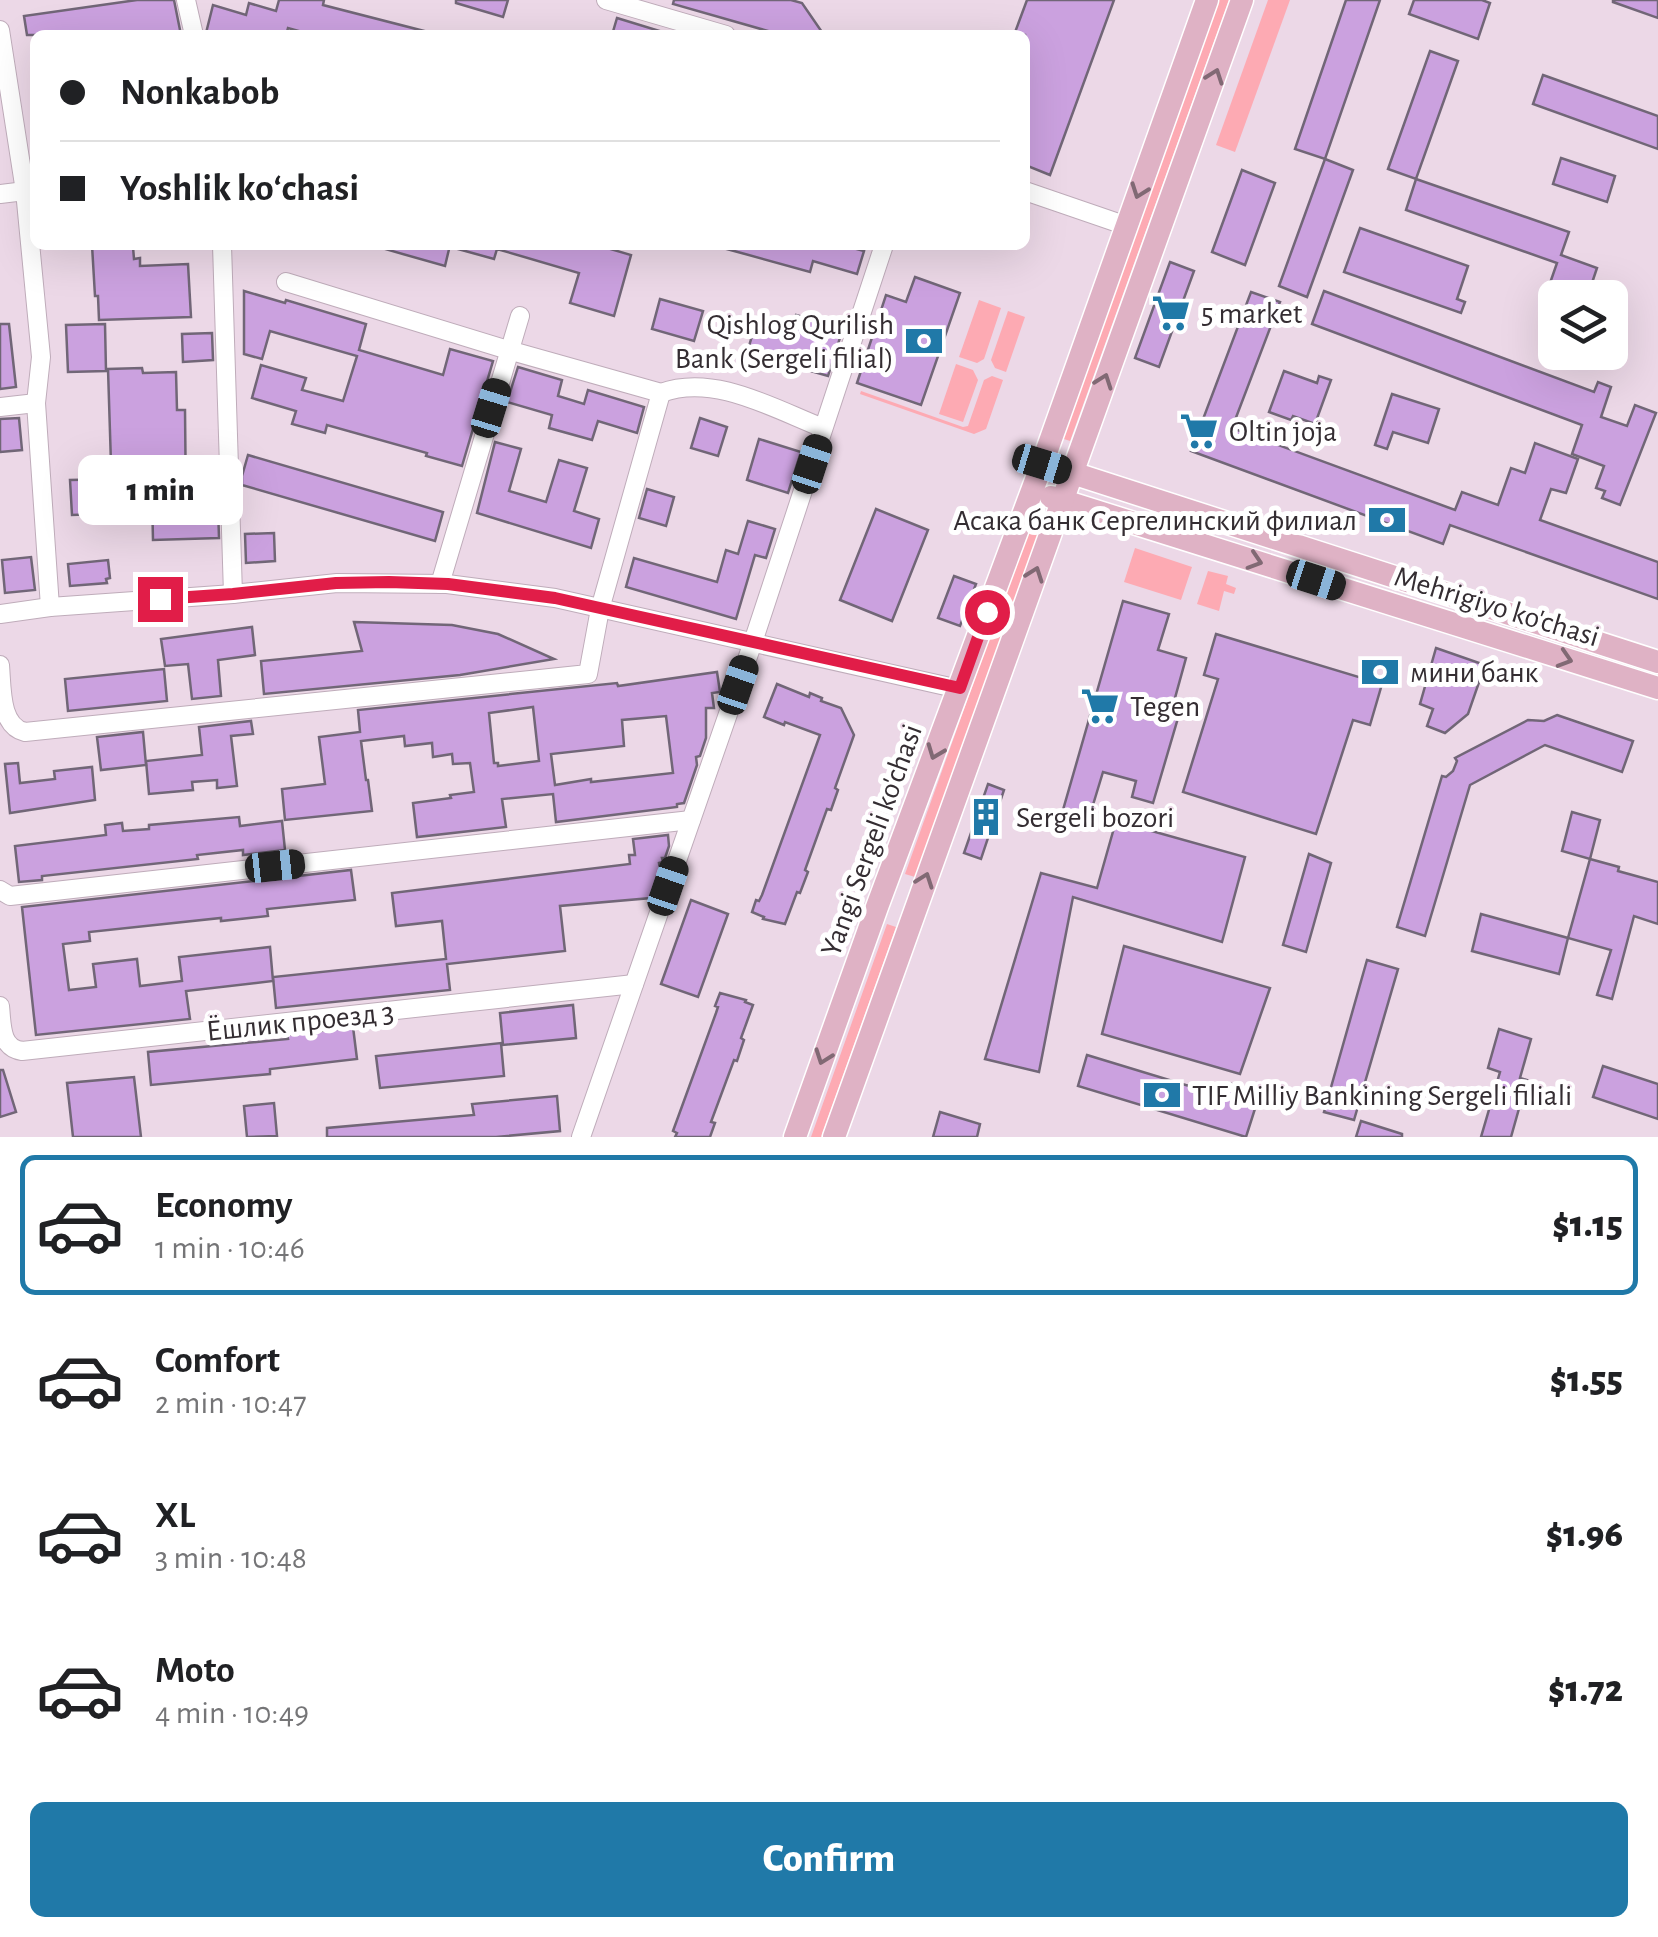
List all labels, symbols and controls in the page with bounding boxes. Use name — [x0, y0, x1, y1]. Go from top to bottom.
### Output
one-way arrow — [1203, 68, 1224, 85]
text: Nonkabob — [120, 74, 279, 112]
text: Yoshlik koʻchasi — [120, 170, 359, 208]
one-way arrow — [1131, 181, 1151, 198]
map controls — [1538, 280, 1628, 370]
button: layers — [1538, 280, 1628, 370]
supermarket icon: 5 market — [1150, 292, 1192, 334]
place label: 5 market — [1201, 299, 1303, 329]
place label: Qishlog Qurilish Bank (Sergeli filial) — [675, 310, 894, 374]
bank icon: Qishlog Qurilish Bank (Sergeli filial) — [903, 320, 945, 362]
one-way arrow — [1093, 374, 1113, 391]
car — [468, 375, 514, 441]
supermarket icon: Oltin joja — [1178, 410, 1220, 452]
place label: Oltin joja — [1229, 417, 1337, 447]
car — [788, 431, 836, 497]
car — [1009, 441, 1075, 487]
callout: 1 min — [78, 454, 242, 524]
text: 1 min — [126, 474, 195, 506]
bank icon: Асака банк Сергелинский филиал — [1366, 499, 1408, 541]
place label: Асака банк Сергелинский филиал — [953, 506, 1357, 536]
one-way arrow — [1246, 549, 1263, 570]
car — [1283, 556, 1349, 604]
street label: Mehrigiyo ko'chasi — [1391, 562, 1603, 652]
one-way arrow — [1023, 567, 1044, 584]
route end — [138, 577, 183, 622]
route start — [965, 590, 1010, 635]
one-way arrow — [1556, 647, 1573, 668]
bank icon: мини банк — [1359, 651, 1401, 693]
car — [714, 652, 762, 718]
place label: мини банк — [1410, 658, 1539, 688]
supermarket icon: Tegen — [1079, 685, 1121, 727]
place label: Tegen — [1130, 692, 1200, 722]
street label: Yangi Sergeli ko'chasi — [816, 720, 928, 960]
one-way arrow — [927, 743, 947, 760]
building icon: Sergeli bozori — [965, 796, 1007, 838]
place label: Sergeli bozori — [1016, 803, 1174, 833]
car — [244, 848, 306, 884]
car — [644, 853, 692, 919]
one-way arrow — [913, 873, 934, 890]
street label: Ёшлик проезд 3 — [205, 996, 395, 1047]
one-way arrow — [814, 1048, 835, 1065]
bank icon: TIF Milliy Bankining Sergeli filiali — [1141, 1074, 1183, 1116]
place label: TIF Milliy Bankining Sergeli filiali — [1192, 1081, 1572, 1111]
icon: car — [35, 1180, 125, 1270]
text: Economy — [155, 1187, 293, 1225]
text: $1.15 — [1552, 1206, 1623, 1244]
text: 1 min · 10:46 — [155, 1232, 305, 1264]
icon: car — [35, 1335, 125, 1425]
text: Comfort — [155, 1342, 280, 1380]
text: $1.55 — [1550, 1361, 1623, 1399]
text: 2 min · 10:47 — [155, 1387, 307, 1419]
icon: car — [35, 1490, 125, 1580]
text: XL — [155, 1497, 195, 1535]
text: $1.96 — [1546, 1516, 1623, 1554]
text: 3 min · 10:48 — [155, 1542, 307, 1574]
icon: car — [35, 1645, 125, 1735]
text: Moto — [155, 1652, 235, 1690]
text: $1.72 — [1548, 1671, 1623, 1709]
text: 4 min · 10:49 — [155, 1697, 309, 1729]
button: Confirm — [30, 1802, 1628, 1917]

